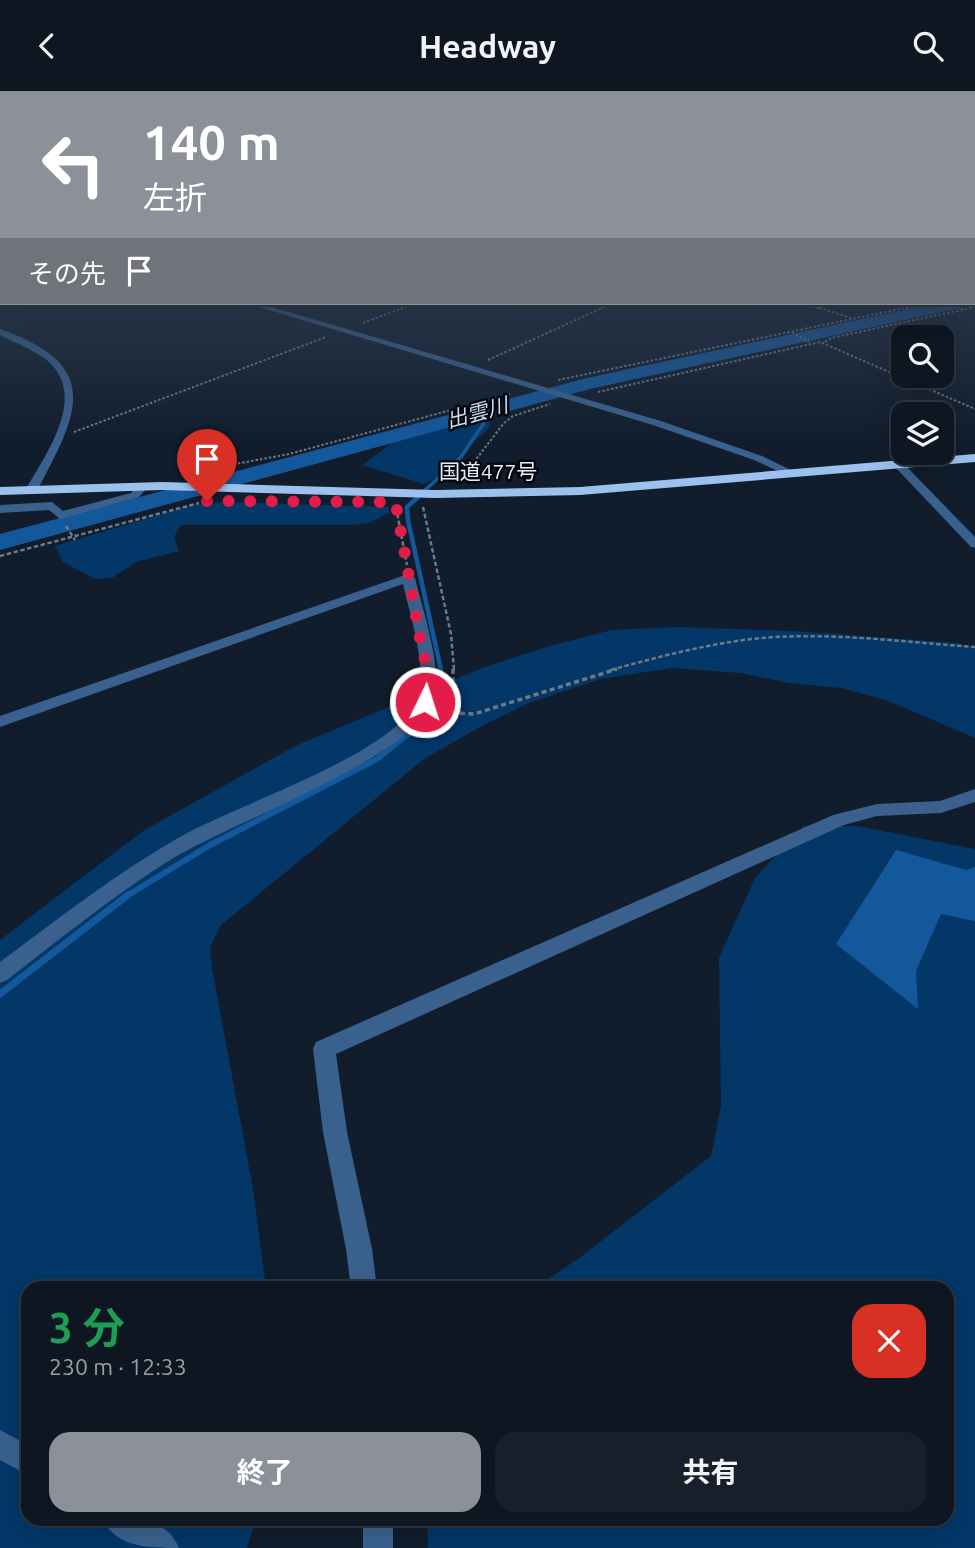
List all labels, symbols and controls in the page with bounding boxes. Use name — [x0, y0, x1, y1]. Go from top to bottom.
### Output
icon: back — [28, 27, 66, 65]
icon: search — [909, 27, 947, 65]
text: Headway — [419, 28, 556, 64]
text: 140 m — [143, 114, 280, 169]
icon: left — [28, 119, 119, 210]
text: 左折 — [143, 179, 207, 215]
icon: arrive — [120, 252, 158, 290]
text: その先 — [28, 259, 106, 288]
map controls — [891, 325, 954, 465]
button: search — [891, 325, 954, 388]
water label: 出雲川 — [443, 392, 512, 432]
button: layers — [891, 402, 954, 465]
pin — [177, 429, 237, 501]
icon: arrive — [188, 440, 226, 478]
street label: 国道477号 — [439, 459, 537, 483]
position arrow — [388, 665, 462, 739]
text: 3 分 — [49, 1304, 125, 1351]
button: close — [852, 1304, 926, 1378]
text: 230 m · 12:33 — [49, 1354, 187, 1379]
button: 終了 — [49, 1432, 481, 1512]
button: 共有 — [495, 1432, 926, 1512]

